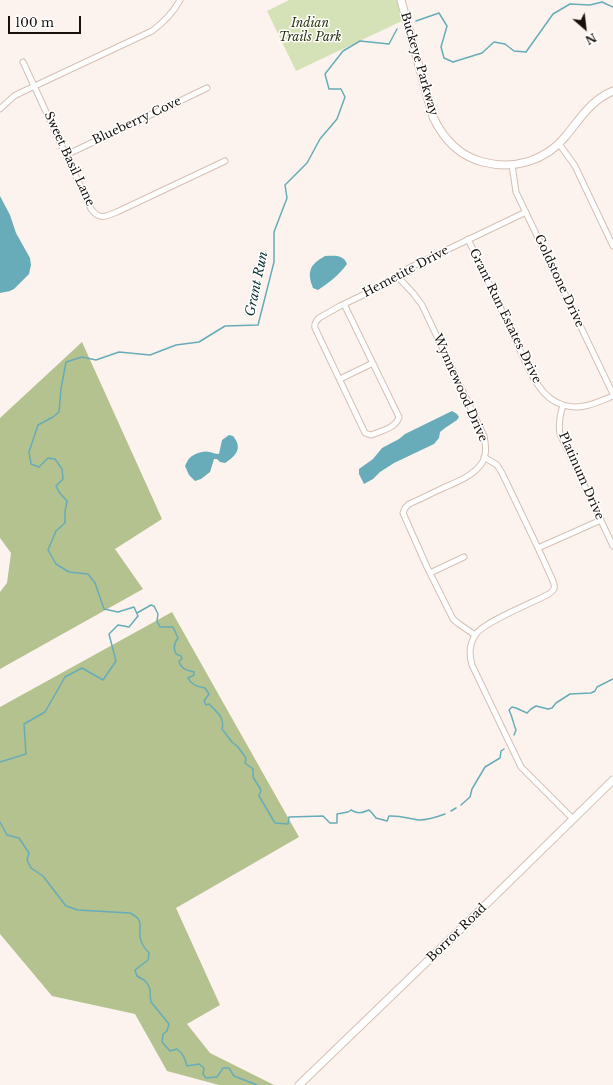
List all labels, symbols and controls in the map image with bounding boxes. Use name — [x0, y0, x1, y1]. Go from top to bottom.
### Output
scale bar — [10, 8, 83, 34]
north arrow — [565, 8, 605, 48]
street label: Buckeye Parkway — [397, 11, 441, 117]
text: 100 m — [15, 15, 54, 30]
park label: Indian Trails Park — [279, 17, 341, 45]
text: N — [583, 30, 598, 47]
street label: Blueberry Cove — [90, 94, 184, 148]
street label: Sweet Basil Lane — [41, 109, 97, 209]
street label: Goldstone Drive — [531, 232, 587, 330]
street label: Hemetite Drive — [361, 243, 451, 301]
street label: Grant Run Estates Drive — [466, 246, 544, 386]
water label: Grant Run — [243, 250, 271, 318]
street label: Wynnewood Drive — [430, 332, 490, 444]
street label: Platinum Drive — [555, 430, 607, 522]
street label: Borror Road — [424, 901, 490, 965]

